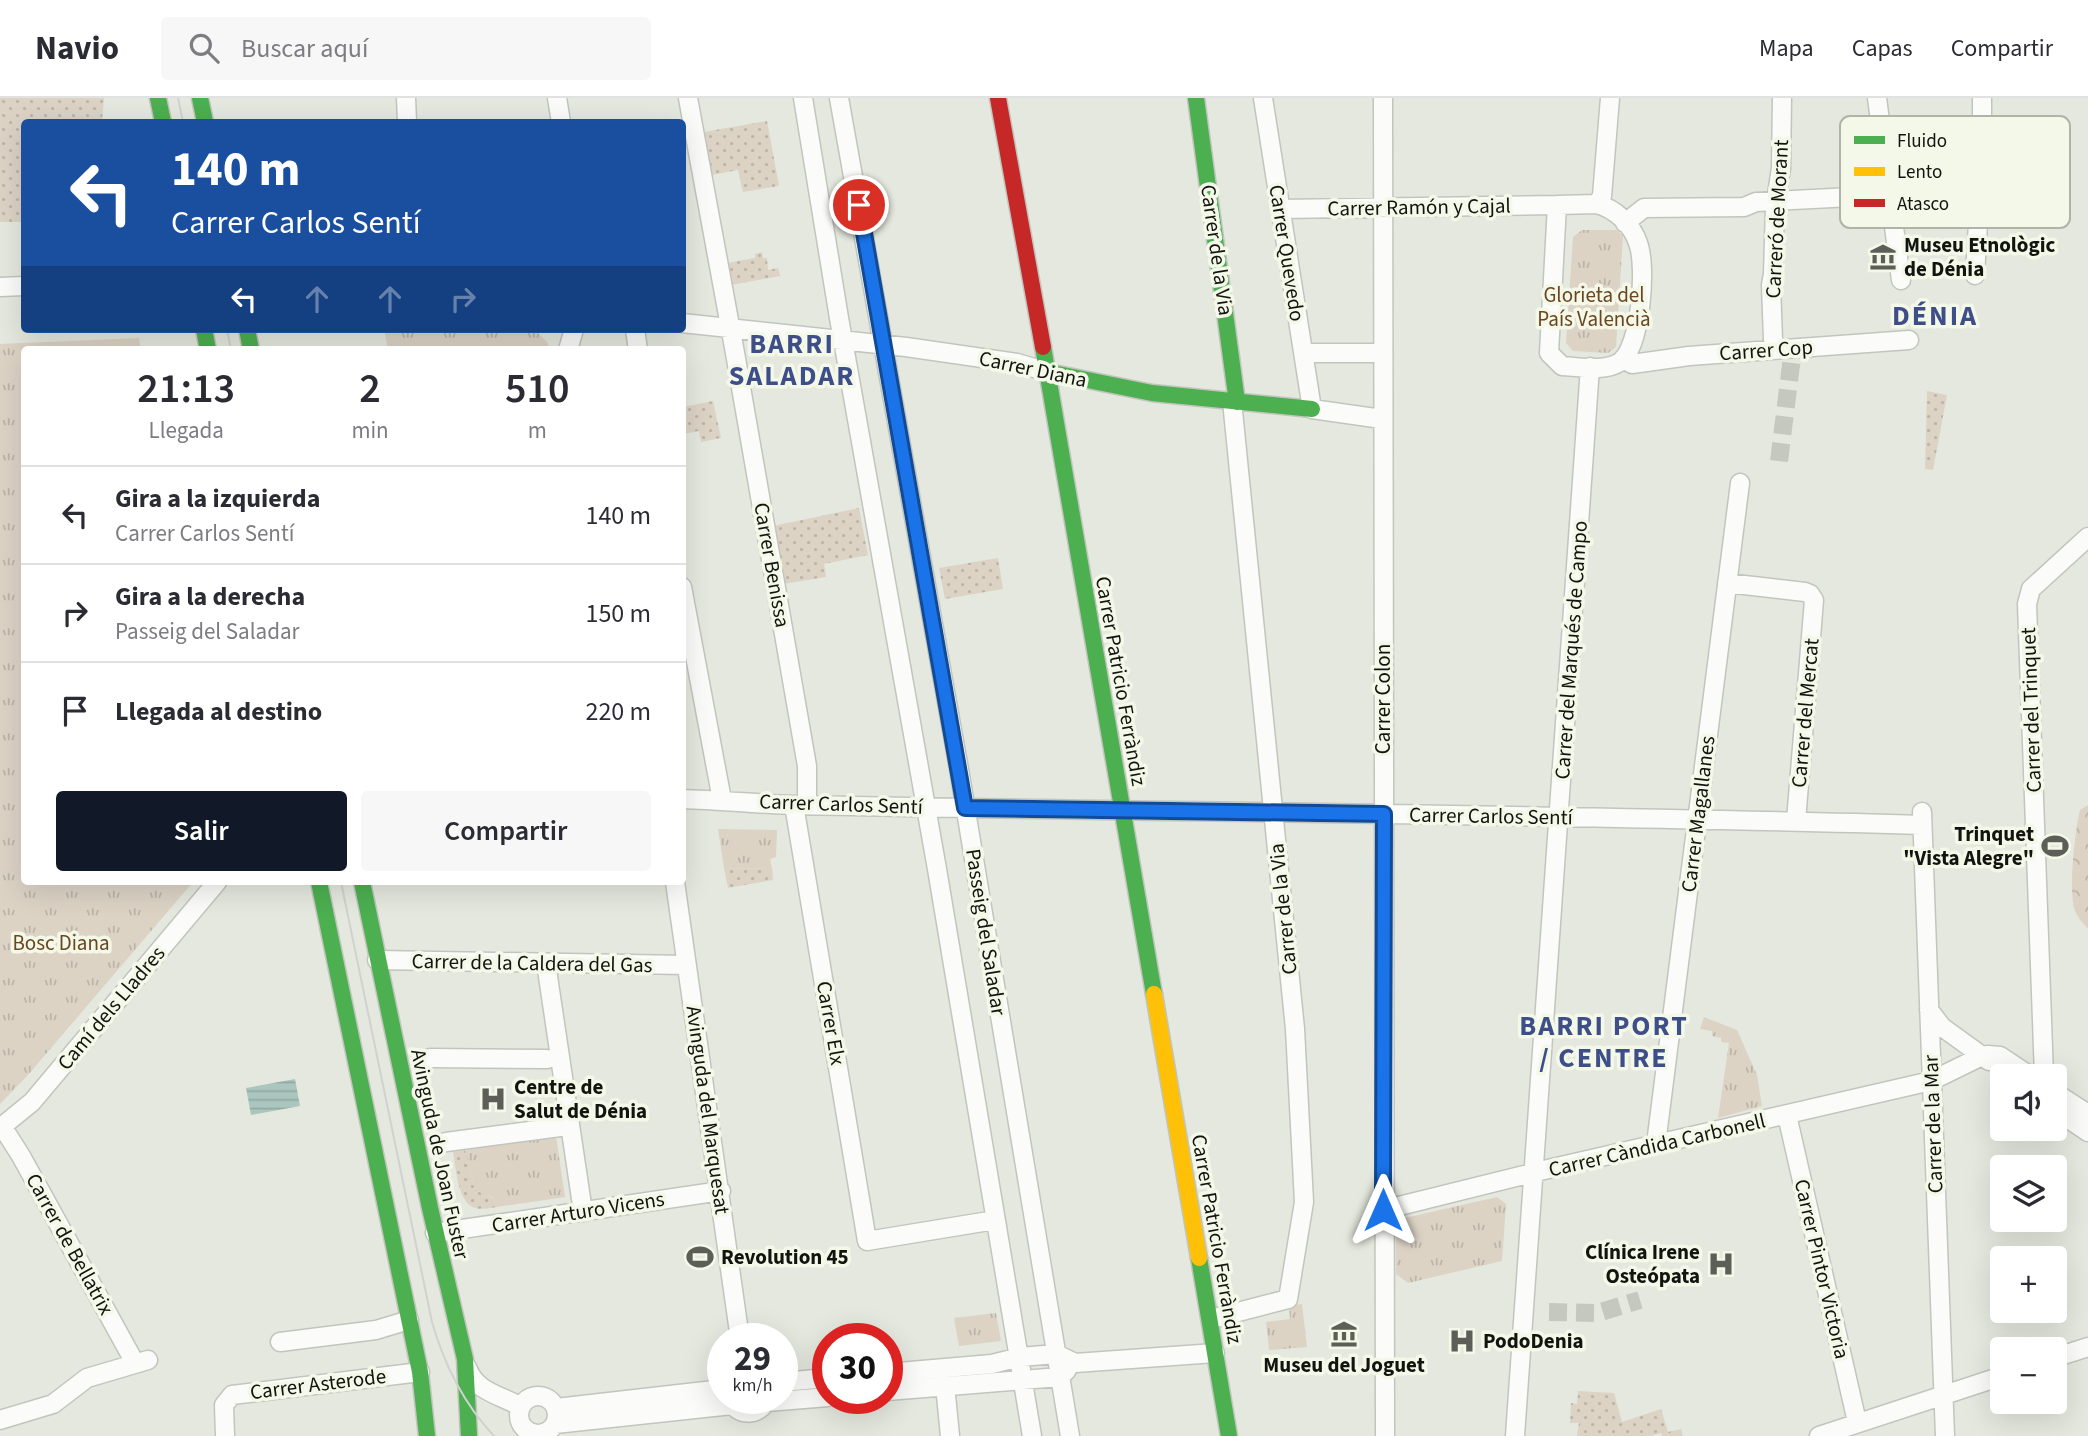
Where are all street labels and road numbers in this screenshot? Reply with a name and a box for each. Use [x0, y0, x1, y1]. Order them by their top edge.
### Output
street label: Carreró de Morant [1758, 139, 1796, 299]
street label: Carrer de la Via [1193, 183, 1241, 317]
street label: Carrer Quevedo [1261, 183, 1313, 323]
street label: Carrer Ramón y Cajal [1327, 190, 1511, 224]
street label: Carrer Cop [1718, 332, 1814, 368]
street label: Carrer Diana [976, 343, 1090, 395]
street label: Carrer Benissa [746, 500, 798, 630]
street label: Carrer del Marqués de Campo [1547, 520, 1595, 780]
street label: Carrer Patricio Ferràndiz [1088, 574, 1154, 788]
street label: Carrer del Trinquet [2013, 627, 2049, 793]
street label: Carrer del Mercat [1784, 637, 1826, 789]
street label: Carrer Colon [1368, 644, 1398, 754]
street label: Carrer Magallanes [1674, 734, 1723, 894]
street label: Carrer Carlos Sentí [759, 786, 924, 822]
street label: Carrer Carlos Sentí [1409, 800, 1574, 832]
street label: Carrer de la Via [1261, 842, 1305, 976]
street label: Passeig del Saladar [958, 846, 1014, 1018]
street label: Camí dels Lladres [50, 939, 172, 1077]
street label: Carrer de la Caldera del Gas [411, 946, 653, 980]
street label: Carrer Elx [809, 979, 853, 1068]
street label: Avinguda del Marquesat [679, 1004, 737, 1216]
street label: Avinguda de Joan Fuster [403, 1046, 477, 1263]
street label: Carrer de la Mar [1916, 1054, 1950, 1194]
street label: Carrer Càndida Carbonell [1546, 1105, 1768, 1185]
street label: Carrer Patricio Ferràndiz [1184, 1132, 1250, 1346]
street label: Carrer de Bellatrix [19, 1168, 122, 1321]
street label: Carrer Pintor Victoria [1787, 1176, 1857, 1362]
street label: Carrer Arturo Vicens [489, 1184, 667, 1240]
street label: Carrer Asterode [248, 1361, 388, 1407]

